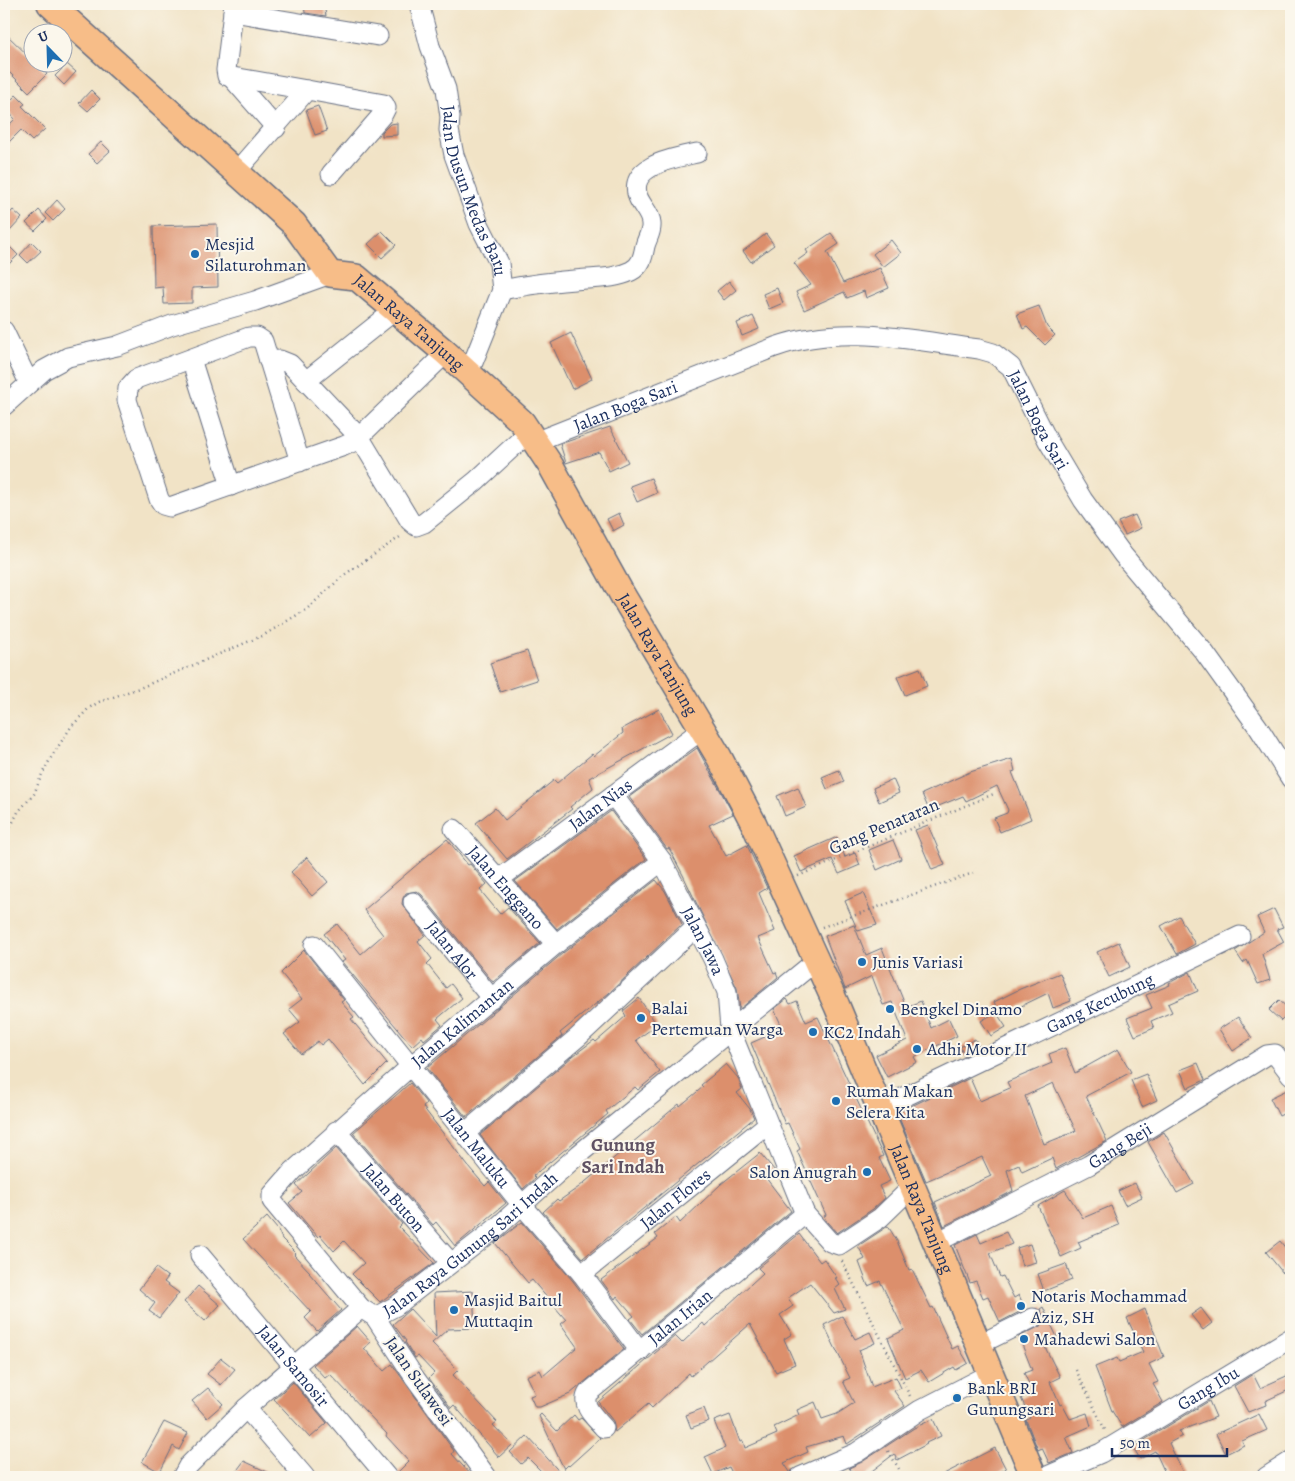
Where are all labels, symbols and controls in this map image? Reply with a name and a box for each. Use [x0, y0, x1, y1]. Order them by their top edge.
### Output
north arrow [22, 22, 72, 72]
text: U [35, 26, 51, 47]
street label: Jalan Dusun Medas Baru [436, 104, 512, 277]
place label: Mesjid Silaturohman [205, 232, 307, 277]
marker: Mesjid Silaturohman [189, 248, 201, 260]
street label: Jalan Raya Tanjung [348, 268, 470, 376]
street label: Jalan Boga Sari [1002, 366, 1074, 474]
street label: Jalan Boga Sari [570, 375, 681, 437]
street label: Jalan Raya Tanjung [612, 589, 704, 720]
street label: Jalan Nias [564, 773, 637, 836]
street label: Gang Penataran [825, 792, 943, 860]
street label: Jalan Enggano [462, 840, 550, 935]
street label: Jalan Jawa [676, 902, 731, 979]
street label: Jalan Alor [421, 915, 484, 985]
place label: Junis Variasi [872, 950, 963, 974]
marker: Junis Variasi [856, 956, 868, 968]
street label: Gang Kecubung [1042, 967, 1158, 1039]
street label: Jalan Kalimantan [406, 973, 518, 1073]
place label: Balai Pertemuan Warga [651, 996, 784, 1041]
place label: Bengkel Dinamo [900, 997, 1022, 1021]
marker: Bengkel Dinamo [884, 1003, 896, 1015]
marker: Balai Pertemuan Warga [635, 1012, 647, 1024]
place label: KC2 Indah [823, 1020, 902, 1044]
marker: KC2 Indah [807, 1026, 819, 1038]
place label: Adhi Motor II [926, 1037, 1027, 1061]
marker: Adhi Motor II [911, 1043, 923, 1055]
place label: Rumah Makan Selera Kita [846, 1079, 953, 1124]
marker: Rumah Makan Selera Kita [830, 1095, 842, 1107]
street label: Jalan Maluku [437, 1103, 516, 1193]
street label: Gang Beji [1083, 1117, 1156, 1175]
district label: Gunung Sari Indah [582, 1132, 665, 1180]
street label: Jalan Raya Tanjung [884, 1140, 960, 1277]
street label: Jalan Buton [357, 1157, 431, 1238]
place label: Salon Anugrah [749, 1160, 857, 1184]
street label: Jalan Flores [635, 1163, 716, 1235]
street label: Jalan Raya Gunung Sari Indah [379, 1166, 563, 1323]
marker: Salon Anugrah [861, 1166, 873, 1178]
street label: Jalan Irian [643, 1283, 717, 1351]
place label: Notaris Mochammad Aziz, SH [1030, 1284, 1187, 1329]
place label: Masjid Baitul Muttaqin [464, 1288, 562, 1333]
marker: Notaris Mochammad Aziz, SH [1015, 1300, 1027, 1312]
marker: Masjid Baitul Muttaqin [448, 1304, 460, 1316]
street label: Jalan Samosir [252, 1320, 335, 1412]
place label: Mahadewi Salon [1034, 1327, 1155, 1351]
street label: Jalan Sulawesi [379, 1331, 459, 1431]
marker: Mahadewi Salon [1018, 1333, 1030, 1345]
street label: Gang Ibu [1173, 1360, 1244, 1416]
place label: Bank BRI Gunungsari [967, 1376, 1054, 1421]
marker: Bank BRI Gunungsari [951, 1392, 963, 1404]
scale bar [1112, 1426, 1228, 1458]
text: 50 m [1120, 1433, 1150, 1453]

